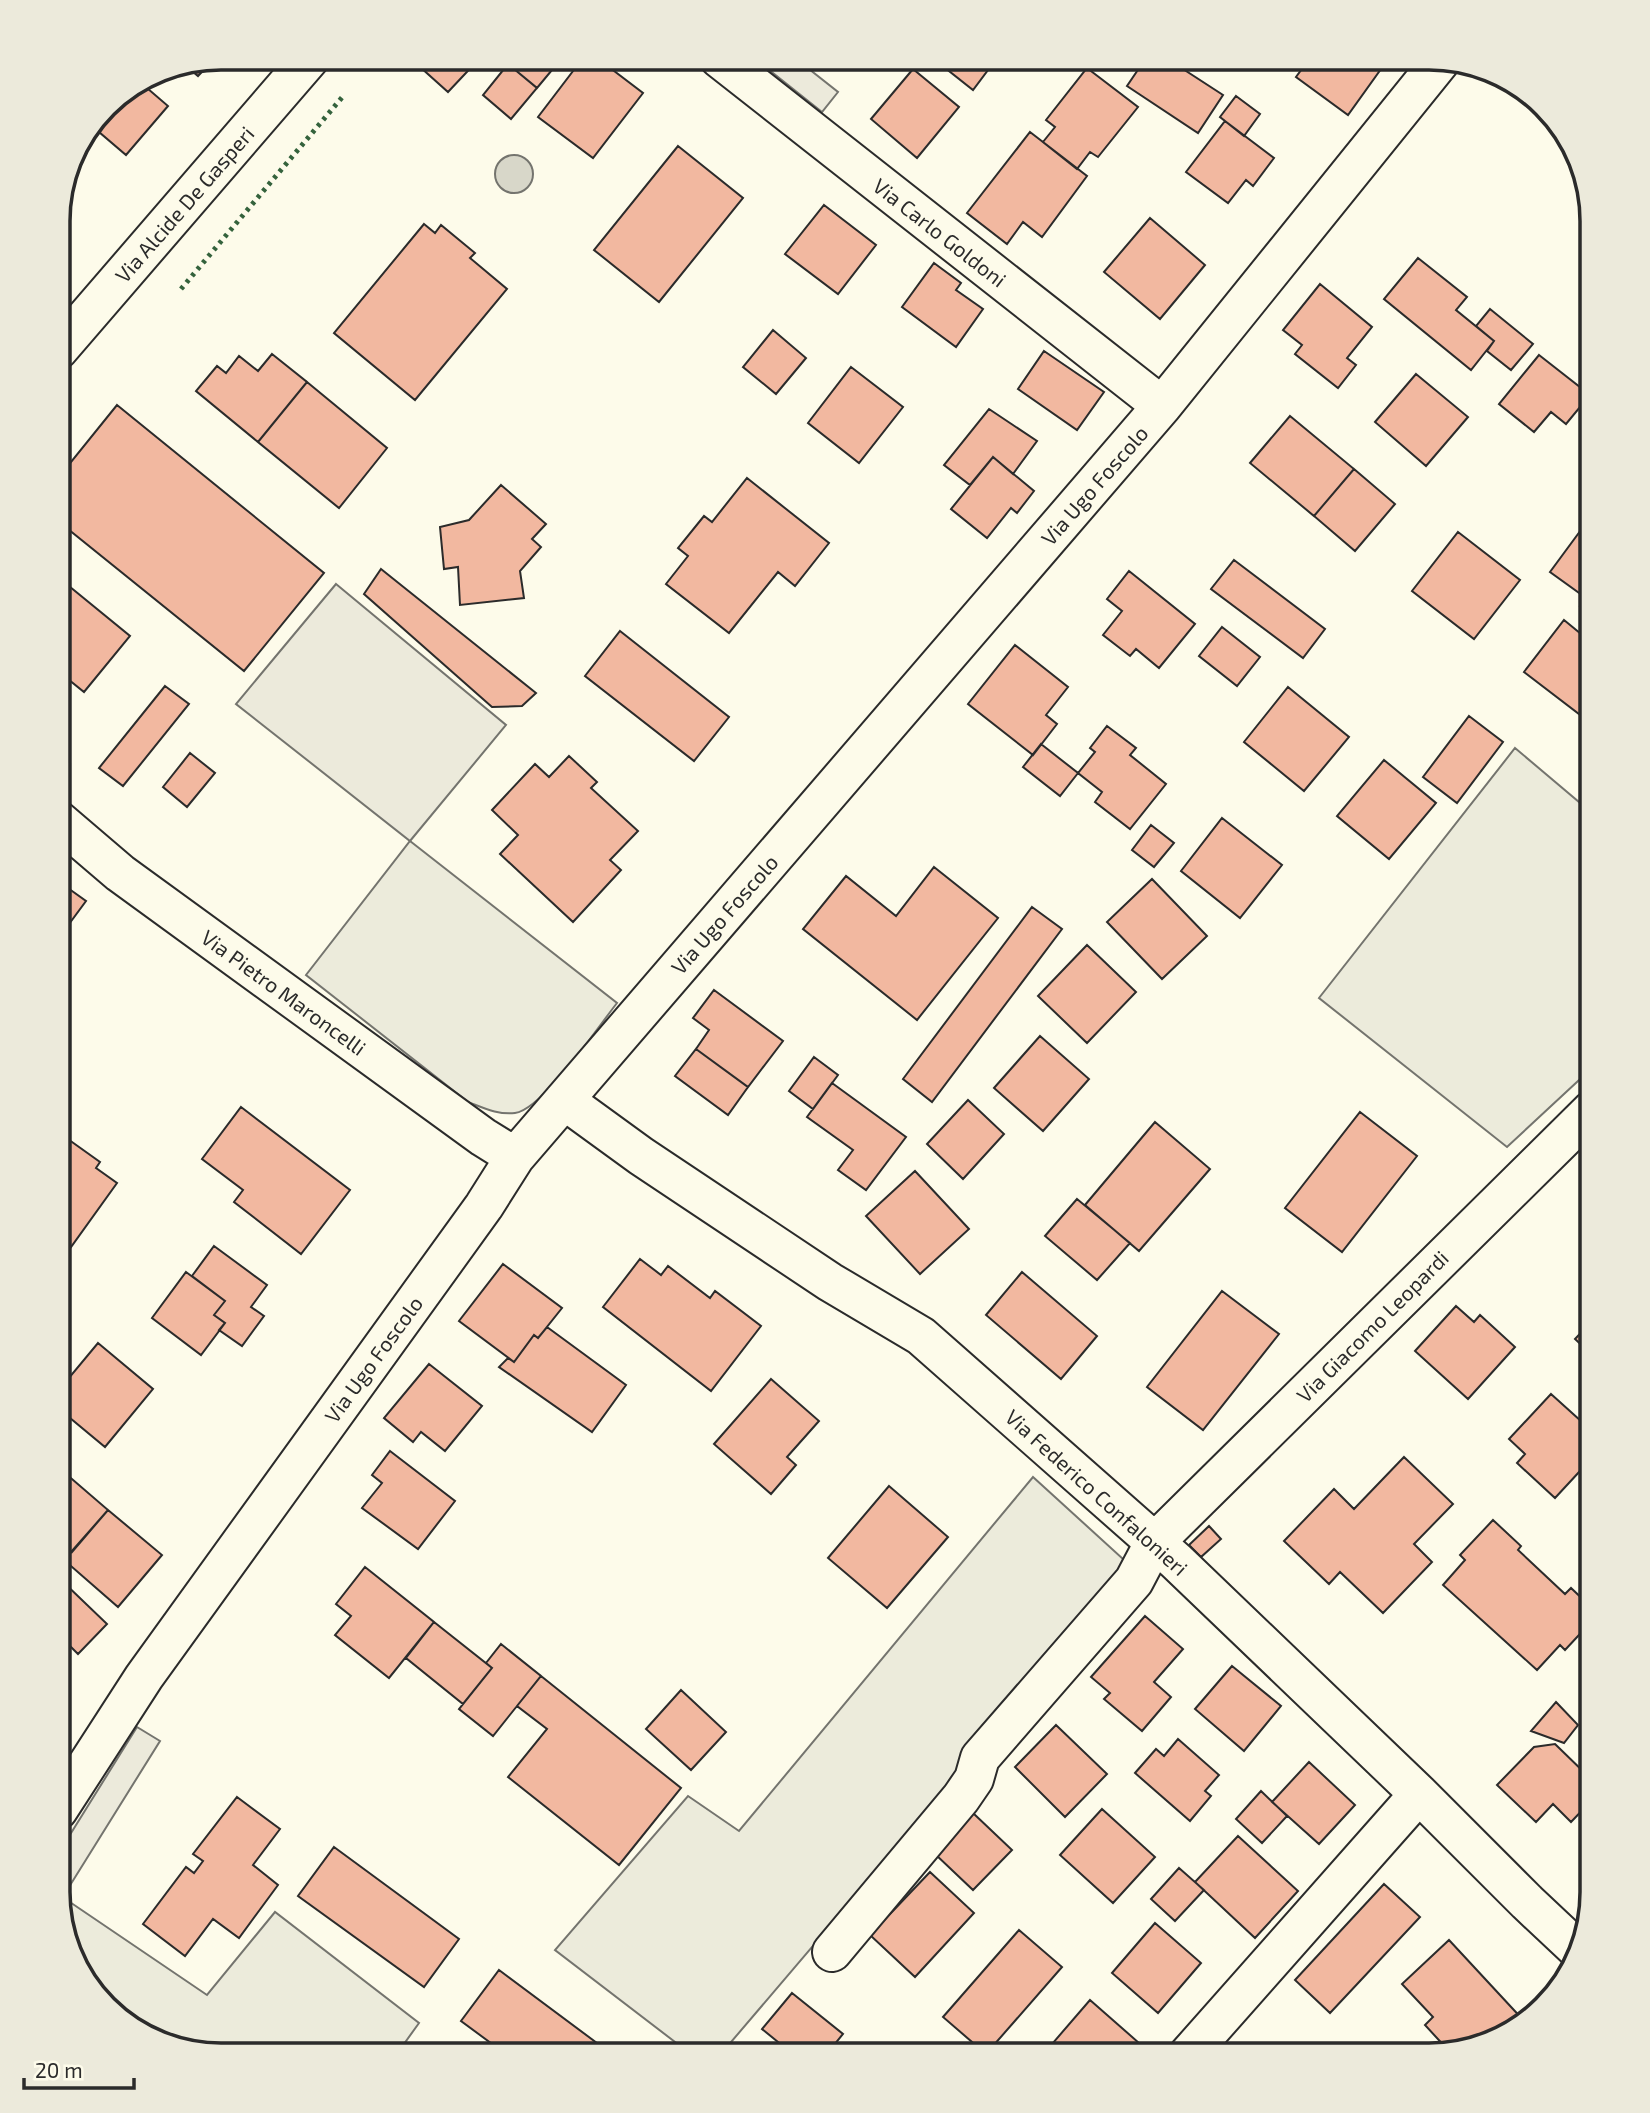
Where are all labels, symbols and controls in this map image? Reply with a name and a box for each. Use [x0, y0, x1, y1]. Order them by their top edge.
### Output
street label: Via Alcide De Gasperi [109, 121, 259, 287]
street label: Via Carlo Goldoni [869, 172, 1011, 292]
street label: Via Ugo Foscolo [1035, 420, 1153, 550]
street label: Via Ugo Foscolo [665, 849, 783, 979]
street label: Via Pietro Maroncelli [197, 924, 371, 1060]
street label: Via Giacomo Leopardi [1291, 1245, 1453, 1407]
street label: Via Ugo Foscolo [319, 1291, 427, 1427]
street label: Via Federico Confalonieri [1001, 1404, 1193, 1580]
scale bar [24, 2046, 135, 2090]
text: 20 m [35, 2057, 83, 2082]

